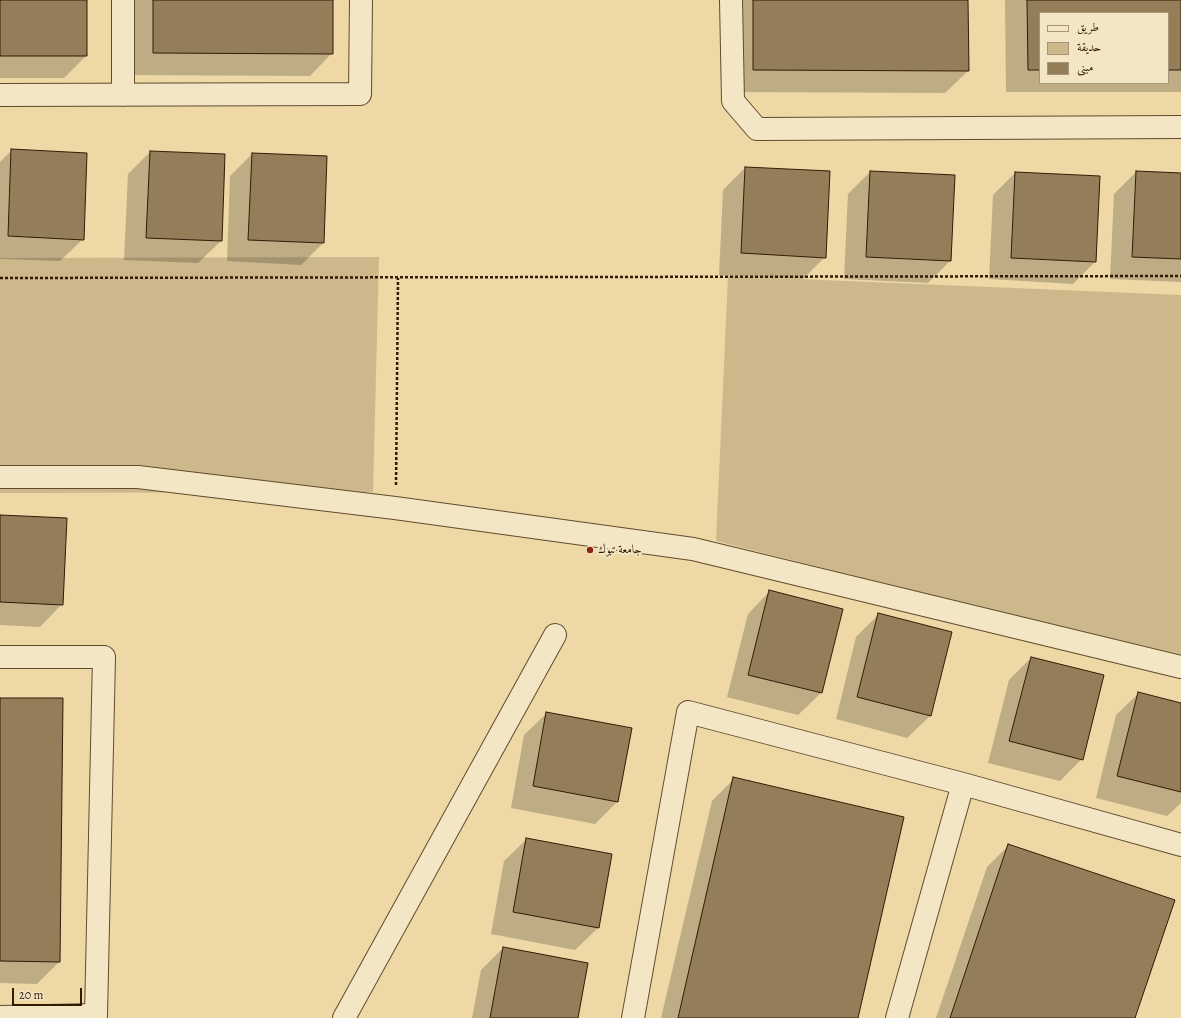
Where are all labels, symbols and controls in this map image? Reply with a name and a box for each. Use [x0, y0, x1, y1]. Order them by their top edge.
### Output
legend [1039, 12, 1169, 84]
text: طريق [1077, 19, 1099, 35]
text: حديقة [1077, 39, 1101, 55]
text: مبنى [1077, 59, 1093, 75]
place label: جامعة تبوك [598, 543, 642, 557]
marker: جامعة تبوك [585, 545, 595, 555]
scale bar [14, 980, 84, 1006]
text: 20 m [19, 987, 43, 1003]

